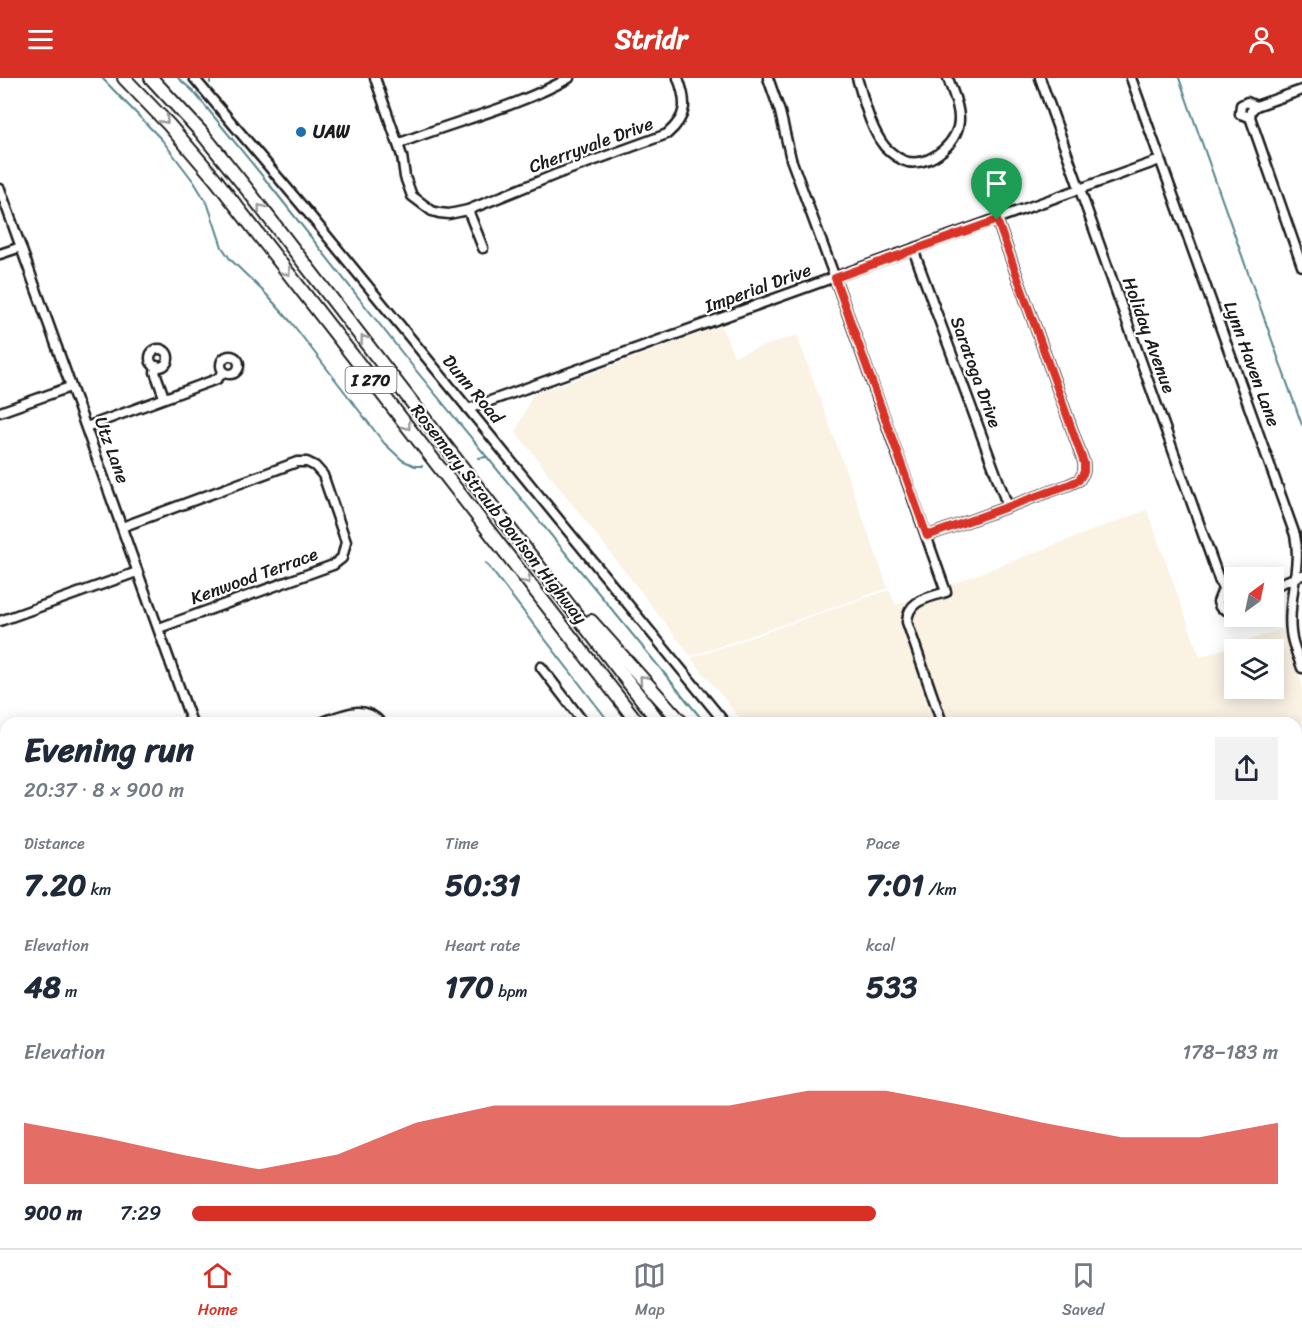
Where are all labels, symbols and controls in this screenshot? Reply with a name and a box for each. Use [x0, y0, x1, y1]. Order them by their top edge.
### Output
text: Stridr [615, 15, 687, 63]
icon: menu [24, 23, 57, 56]
icon: person [1245, 23, 1278, 56]
street label: Cherryvale Drive [524, 108, 658, 182]
one-way arrow [158, 113, 169, 124]
place label: UAW [313, 116, 351, 148]
marker: UAW [294, 125, 308, 139]
pin [971, 158, 1022, 220]
icon: arrive [980, 167, 1013, 200]
one-way arrow [258, 203, 269, 214]
street label: Imperial Drive [699, 254, 816, 322]
one-way arrow [280, 265, 291, 276]
street label: Holiday Avenue [1113, 272, 1185, 398]
street label: Lynn Haven Lane [1214, 297, 1290, 431]
street label: Saratoga Drive [941, 312, 1011, 433]
one-way arrow [360, 335, 371, 346]
street label: Dunn Road [434, 347, 513, 432]
road number: I 270 [346, 367, 397, 393]
street label: Rosemary Straub Davison Highway [402, 397, 596, 632]
street label: Utz Lane [85, 412, 139, 488]
one-way arrow [400, 419, 411, 430]
street label: Kenwood Terrace [186, 538, 323, 614]
north arrow [1224, 567, 1284, 627]
map controls [1224, 567, 1284, 699]
one-way arrow [519, 573, 530, 584]
button: layers [1224, 639, 1284, 699]
one-way arrow [639, 675, 650, 686]
text: Evening run [24, 721, 194, 779]
button: share [1215, 737, 1278, 800]
text: 20:37 · 8 × 900 m [24, 773, 184, 808]
text: Distance [24, 829, 85, 858]
text: Time [445, 829, 479, 858]
text: Pace [866, 829, 900, 858]
text: 7.20 [24, 858, 86, 912]
text: 50:31 [445, 858, 521, 912]
text: 7:01 [866, 858, 924, 912]
text: km [86, 875, 111, 904]
text: /km [924, 875, 957, 904]
text: Elevation [24, 931, 89, 960]
text: Heart rate [445, 931, 520, 960]
text: kcal [866, 931, 895, 960]
text: 48 [24, 960, 61, 1014]
text: 170 [445, 960, 494, 1014]
text: 533 [866, 960, 917, 1014]
text: m [61, 977, 77, 1006]
text: bpm [494, 977, 528, 1006]
text: Elevation [24, 1035, 105, 1070]
text: 178–183 m [1182, 1035, 1278, 1070]
text: 900 m [24, 1196, 82, 1231]
text: 7:29 [120, 1196, 161, 1231]
tab: Home [198, 1259, 238, 1324]
tab: Map [633, 1259, 666, 1324]
tab: Saved [1062, 1259, 1104, 1324]

